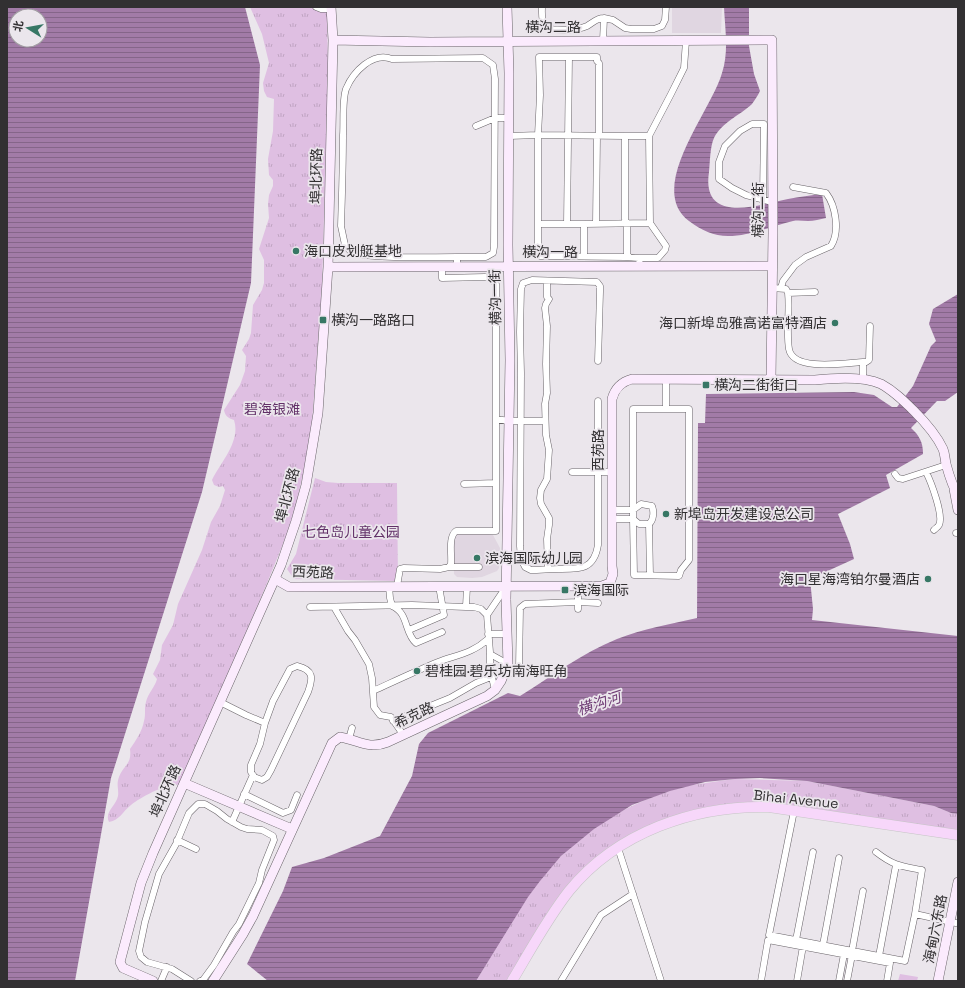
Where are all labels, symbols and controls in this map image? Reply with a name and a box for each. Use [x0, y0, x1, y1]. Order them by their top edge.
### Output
north arrow [8, 8, 48, 48]
street label: 横沟二路 [525, 18, 581, 36]
text: 北 [10, 19, 26, 33]
street label: 埠北环路 [307, 148, 325, 204]
street label: 横沟二街 [749, 182, 767, 238]
place label: 海口皮划艇基地 [304, 242, 402, 260]
street label: 横沟一路 [522, 243, 578, 261]
marker: 海口皮划艇基地 [291, 246, 301, 256]
street label: 横沟一街 [486, 269, 504, 325]
place label: 横沟一路路口 [331, 311, 415, 329]
place label: 海口新埠岛雅高诺富特酒店 [659, 314, 827, 332]
marker: 横沟一路路口 [318, 315, 328, 325]
marker: 海口新埠岛雅高诺富特酒店 [830, 318, 840, 328]
place label: 横沟二街街口 [714, 376, 798, 394]
marker: 横沟二街街口 [701, 380, 711, 390]
park label: 碧海银滩 [244, 400, 300, 418]
street label: 西苑路 [589, 429, 607, 471]
street label: 埠北环路 [271, 466, 303, 524]
place label: 新埠岛开发建设总公司 [674, 505, 814, 523]
marker: 新埠岛开发建设总公司 [661, 509, 671, 519]
park label: 七色岛儿童公园 [302, 523, 400, 541]
place label: 滨海国际幼儿园 [485, 549, 583, 567]
marker: 滨海国际幼儿园 [472, 553, 482, 563]
street label: 西苑路 [292, 562, 334, 582]
place label: 海口星海湾铂尔曼酒店 [780, 570, 920, 588]
marker: 海口星海湾铂尔曼酒店 [923, 574, 933, 584]
place label: 滨海国际 [573, 581, 629, 599]
marker: 滨海国际 [560, 585, 570, 595]
place label: 碧桂园·碧乐坊南海旺角 [425, 662, 568, 680]
marker: 碧桂园·碧乐坊南海旺角 [412, 666, 422, 676]
water label: 横沟河 [575, 686, 626, 719]
street label: 希克路 [391, 698, 437, 732]
street label: 埠北环路 [145, 762, 185, 820]
street label: Bihai Avenue [752, 786, 840, 812]
street label: 海甸六东路 [919, 893, 951, 965]

